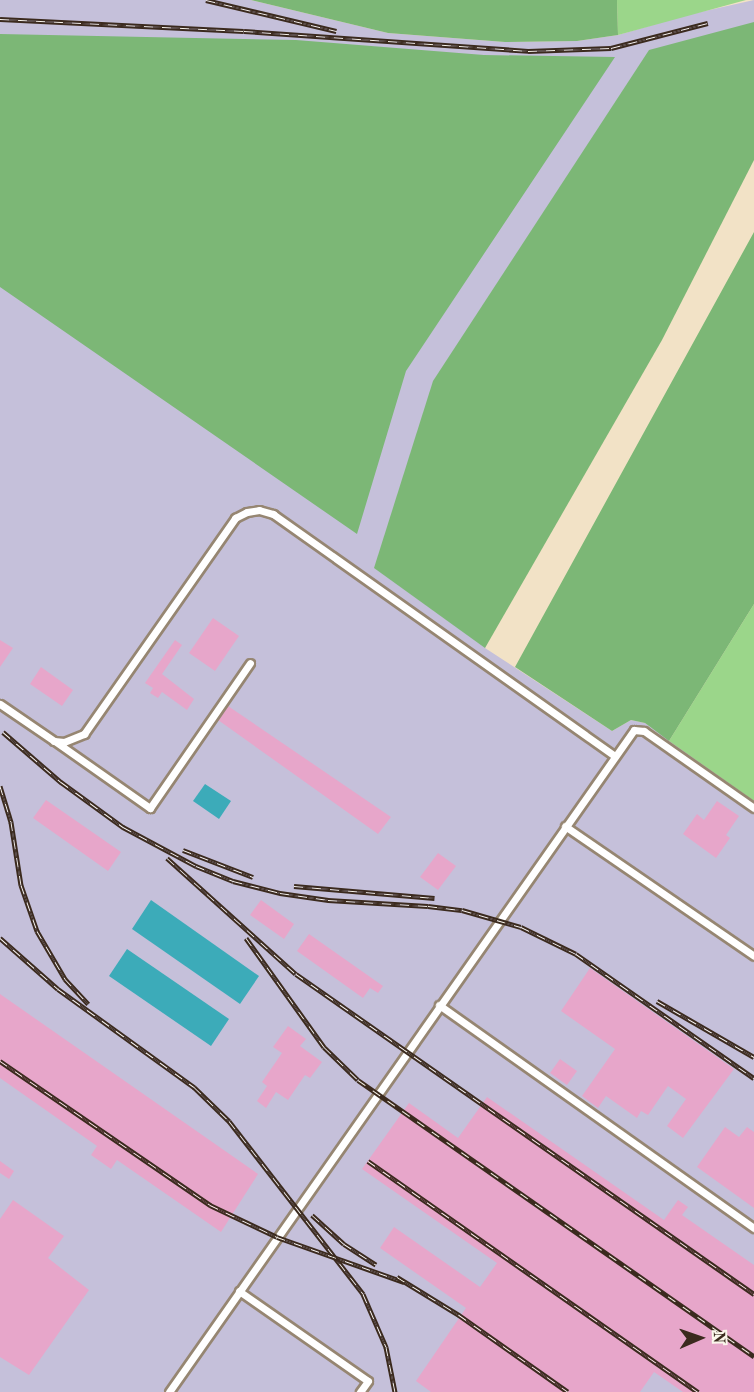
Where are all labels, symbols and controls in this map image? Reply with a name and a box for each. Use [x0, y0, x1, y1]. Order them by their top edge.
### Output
north arrow [670, 1308, 730, 1368]
text: N [710, 1331, 726, 1344]

